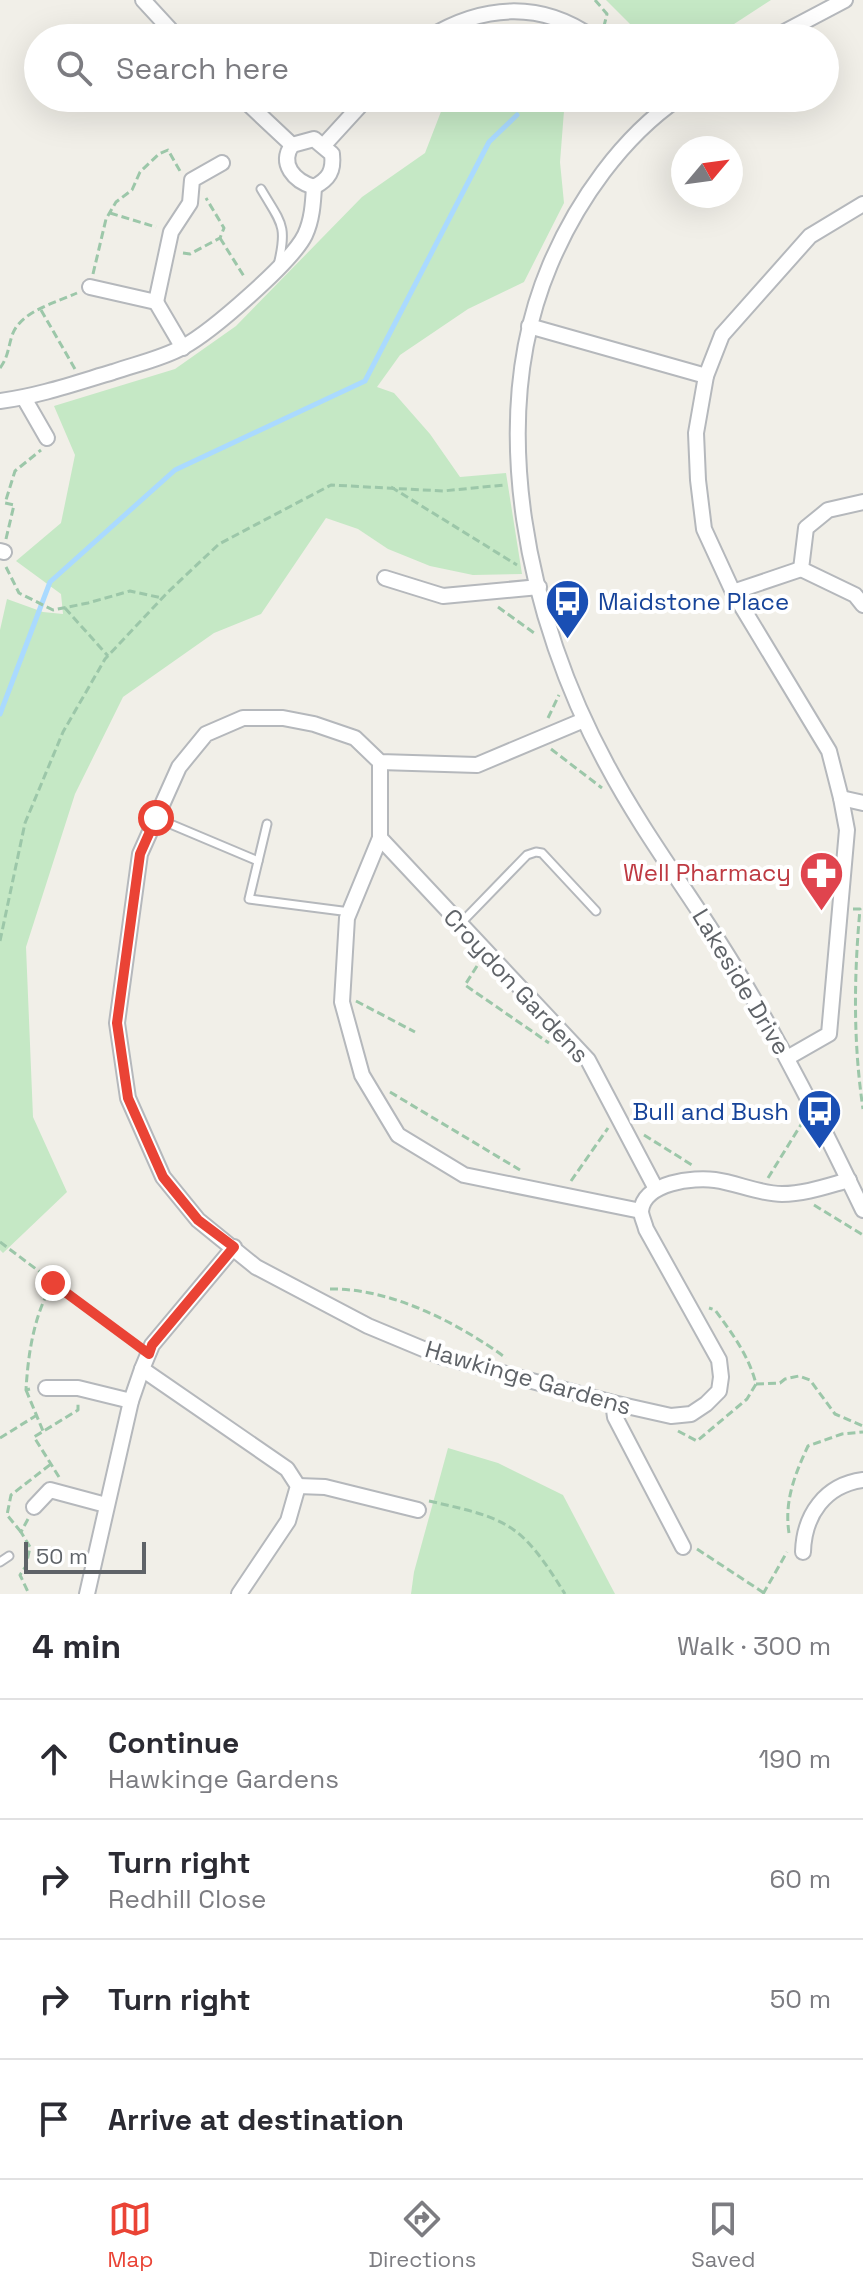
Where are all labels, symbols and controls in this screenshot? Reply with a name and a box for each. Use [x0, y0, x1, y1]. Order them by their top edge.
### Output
search box [24, 24, 839, 112]
icon: search [52, 46, 96, 90]
text: Search here [116, 49, 289, 88]
north arrow [671, 136, 743, 208]
bus stop icon: Maidstone Place [543, 578, 591, 641]
place label: Maidstone Place [598, 586, 789, 617]
route start [138, 800, 174, 836]
pharmacy icon: Well Pharmacy [798, 849, 846, 912]
place label: Well Pharmacy [623, 857, 791, 888]
street label: Croydon Gardens [437, 902, 596, 1069]
street label: Lakeside Drive [686, 903, 797, 1061]
bus stop icon: Bull and Bush [796, 1088, 844, 1151]
place label: Bull and Bush [632, 1096, 789, 1127]
route end [35, 1265, 71, 1301]
street label: Hawkinge Gardens [421, 1333, 635, 1422]
scale bar [24, 1538, 146, 1574]
text: 50 m [36, 1542, 88, 1570]
text: 4 min [32, 1625, 121, 1668]
text: Walk · 300 m [677, 1629, 831, 1663]
text: Continue [108, 1723, 239, 1762]
icon: ahead [32, 1737, 76, 1781]
text: 190 m [759, 1742, 831, 1776]
text: Hawkinge Gardens [108, 1762, 339, 1796]
text: Turn right [108, 1843, 251, 1882]
icon: right [32, 1857, 76, 1901]
text: 60 m [769, 1862, 831, 1896]
text: Redhill Close [108, 1882, 267, 1916]
icon: right [32, 1977, 76, 2021]
text: Turn right [108, 1980, 251, 2019]
text: 50 m [770, 1982, 831, 2016]
icon: arrive [32, 2097, 76, 2141]
text: Arrive at destination [108, 2100, 404, 2139]
tab: Map [108, 2197, 153, 2273]
tab: Directions [368, 2197, 476, 2273]
tab: Saved [691, 2197, 755, 2273]

